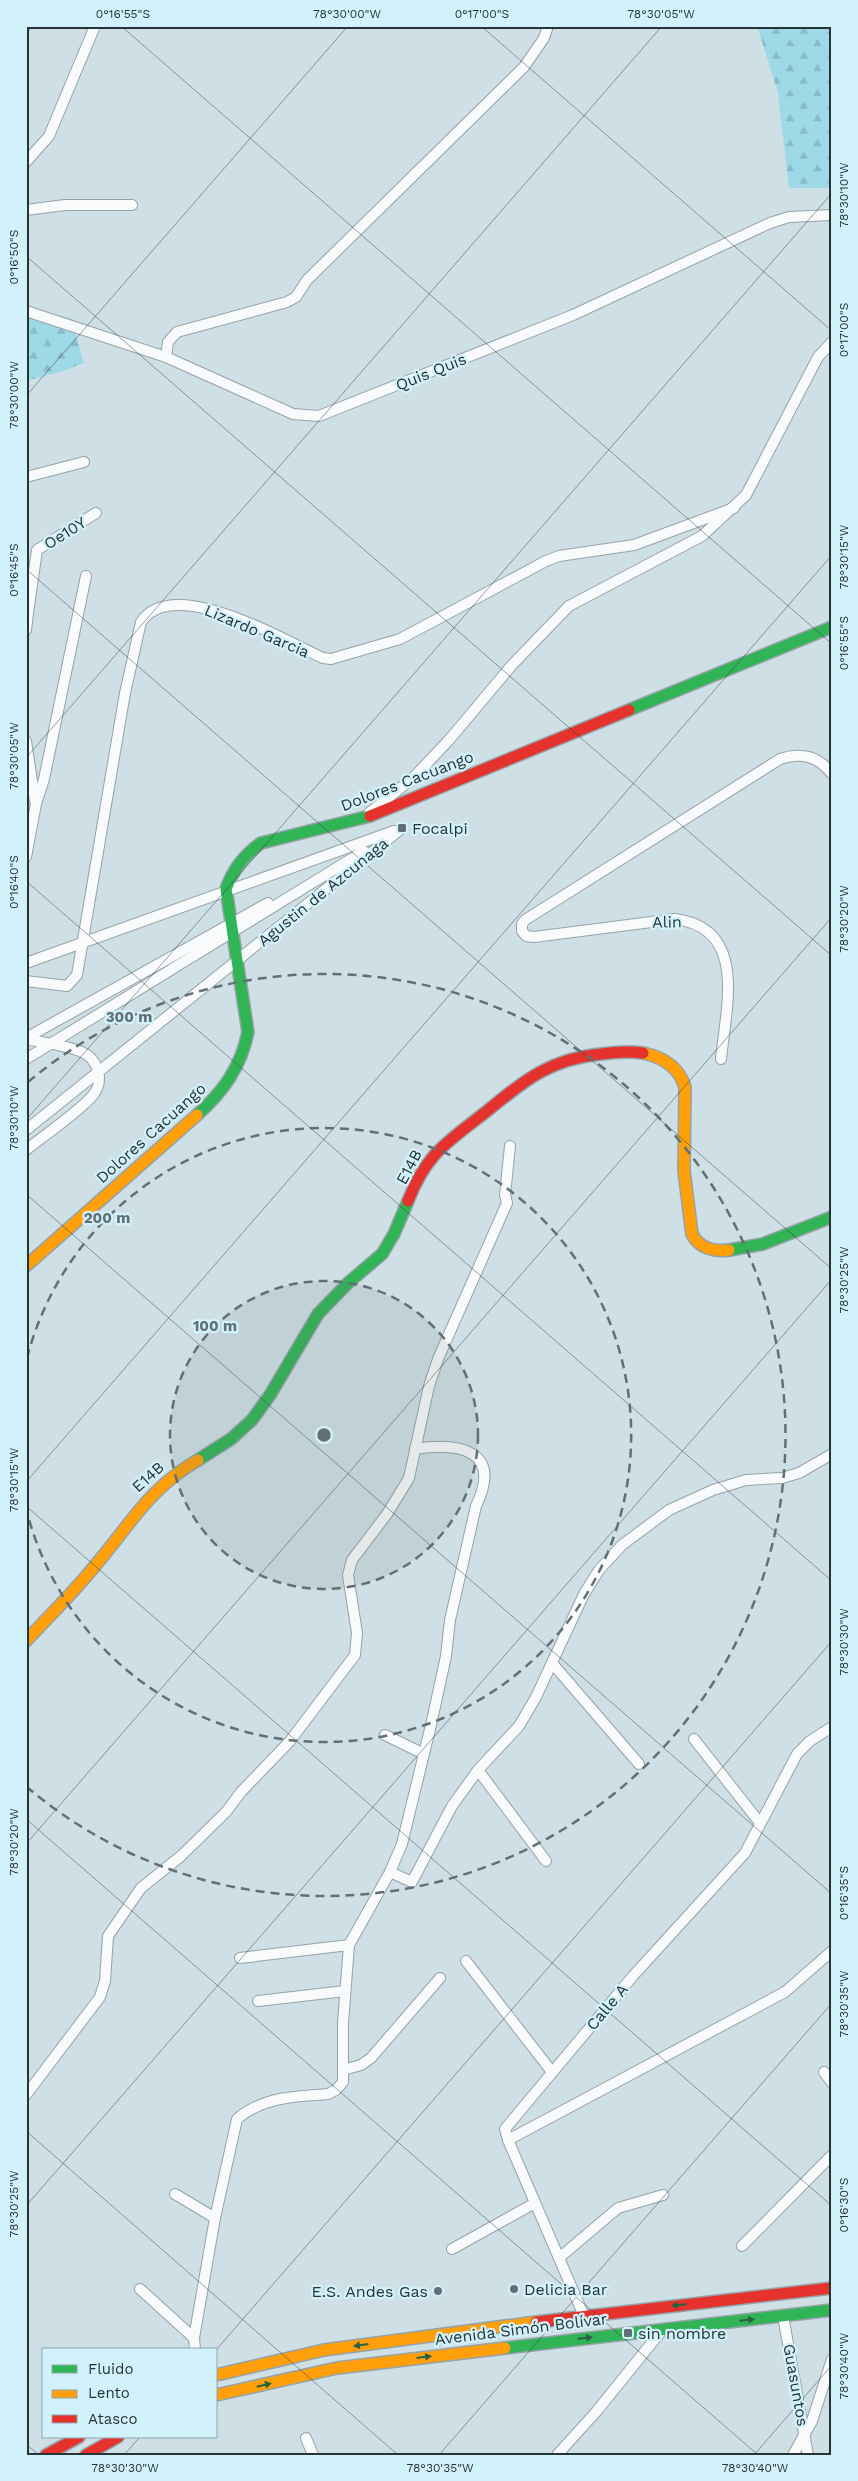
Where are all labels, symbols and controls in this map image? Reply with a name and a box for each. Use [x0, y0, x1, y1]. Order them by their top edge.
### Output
text: 0°16'55"S [96, 7, 150, 21]
text: 78°30'00"W [313, 7, 381, 21]
text: 0°17'00"S [455, 7, 509, 21]
text: 78°30'05"W [627, 7, 695, 21]
text: 78°30'10"W [837, 162, 851, 228]
text: 0°16'50"S [7, 230, 21, 284]
text: 0°17'00"S [837, 303, 851, 357]
street label: Quis Quis [393, 349, 469, 395]
text: 78°30'00"W [7, 361, 21, 429]
street label: Oe10Y [40, 513, 90, 553]
text: 78°30'15"W [837, 524, 851, 589]
text: 0°16'45"S [7, 543, 21, 597]
street label: Lizardo Garcia [202, 600, 312, 662]
text: 0°16'55"S [837, 616, 851, 670]
text: 78°30'05"W [7, 722, 21, 790]
street label: Dolores Cacuango [338, 747, 476, 815]
place label: Focalpi [412, 819, 468, 838]
marker: Focalpi [396, 822, 408, 834]
street label: Agustin de Azcunaga [254, 834, 392, 950]
text: 0°16'40"S [7, 855, 21, 909]
text: 78°30'20"W [837, 885, 851, 953]
street label: Alin [652, 912, 682, 932]
text: 300 m [106, 1008, 152, 1026]
street label: Dolores Cacuango [92, 1079, 210, 1187]
text: 78°30'10"W [7, 1085, 21, 1151]
street label: E14B [392, 1146, 426, 1188]
text: 200 m [84, 1209, 130, 1227]
text: 78°30'25"W [837, 1246, 851, 1314]
text: 100 m [193, 1317, 237, 1335]
centre of rings [315, 1426, 333, 1444]
text: 78°30'15"W [7, 1447, 21, 1512]
street label: E14B [128, 1458, 168, 1496]
text: 78°30'30"W [837, 1608, 851, 1676]
text: 78°30'20"W [7, 1808, 21, 1876]
text: 0°16'35"S [837, 1866, 851, 1920]
text: 78°30'35"W [837, 1970, 851, 2038]
street label: Calle A [582, 1980, 632, 2034]
text: 78°30'25"W [7, 2170, 21, 2238]
text: 0°16'30"S [837, 2178, 851, 2232]
place label: Delicia Bar [524, 2280, 608, 2299]
place label: E.S. Andes Gas [312, 2282, 428, 2301]
marker: Delicia Bar [508, 2283, 520, 2295]
marker: E.S. Andes Gas [432, 2285, 444, 2297]
one-way arrow [671, 2301, 687, 2309]
street label: Avenida Simón Bolívar [434, 2309, 609, 2349]
one-way arrow [739, 2316, 755, 2324]
place label: sin nombre [638, 2324, 726, 2343]
marker: sin nombre [622, 2327, 634, 2339]
text: 78°30'40"W [837, 2332, 851, 2399]
one-way arrow [577, 2334, 593, 2342]
one-way arrow [353, 2341, 369, 2349]
street label: Guasuntos [779, 2342, 813, 2428]
legend [42, 2348, 218, 2438]
one-way arrow [416, 2353, 432, 2361]
text: Fluido [88, 2360, 133, 2378]
one-way arrow [256, 2381, 271, 2389]
text: Lento [88, 2384, 130, 2402]
text: Atasco [88, 2410, 137, 2428]
text: 78°30'30"W [91, 2461, 159, 2475]
text: 78°30'35"W [406, 2461, 474, 2475]
text: 78°30'40"W [722, 2461, 789, 2475]

